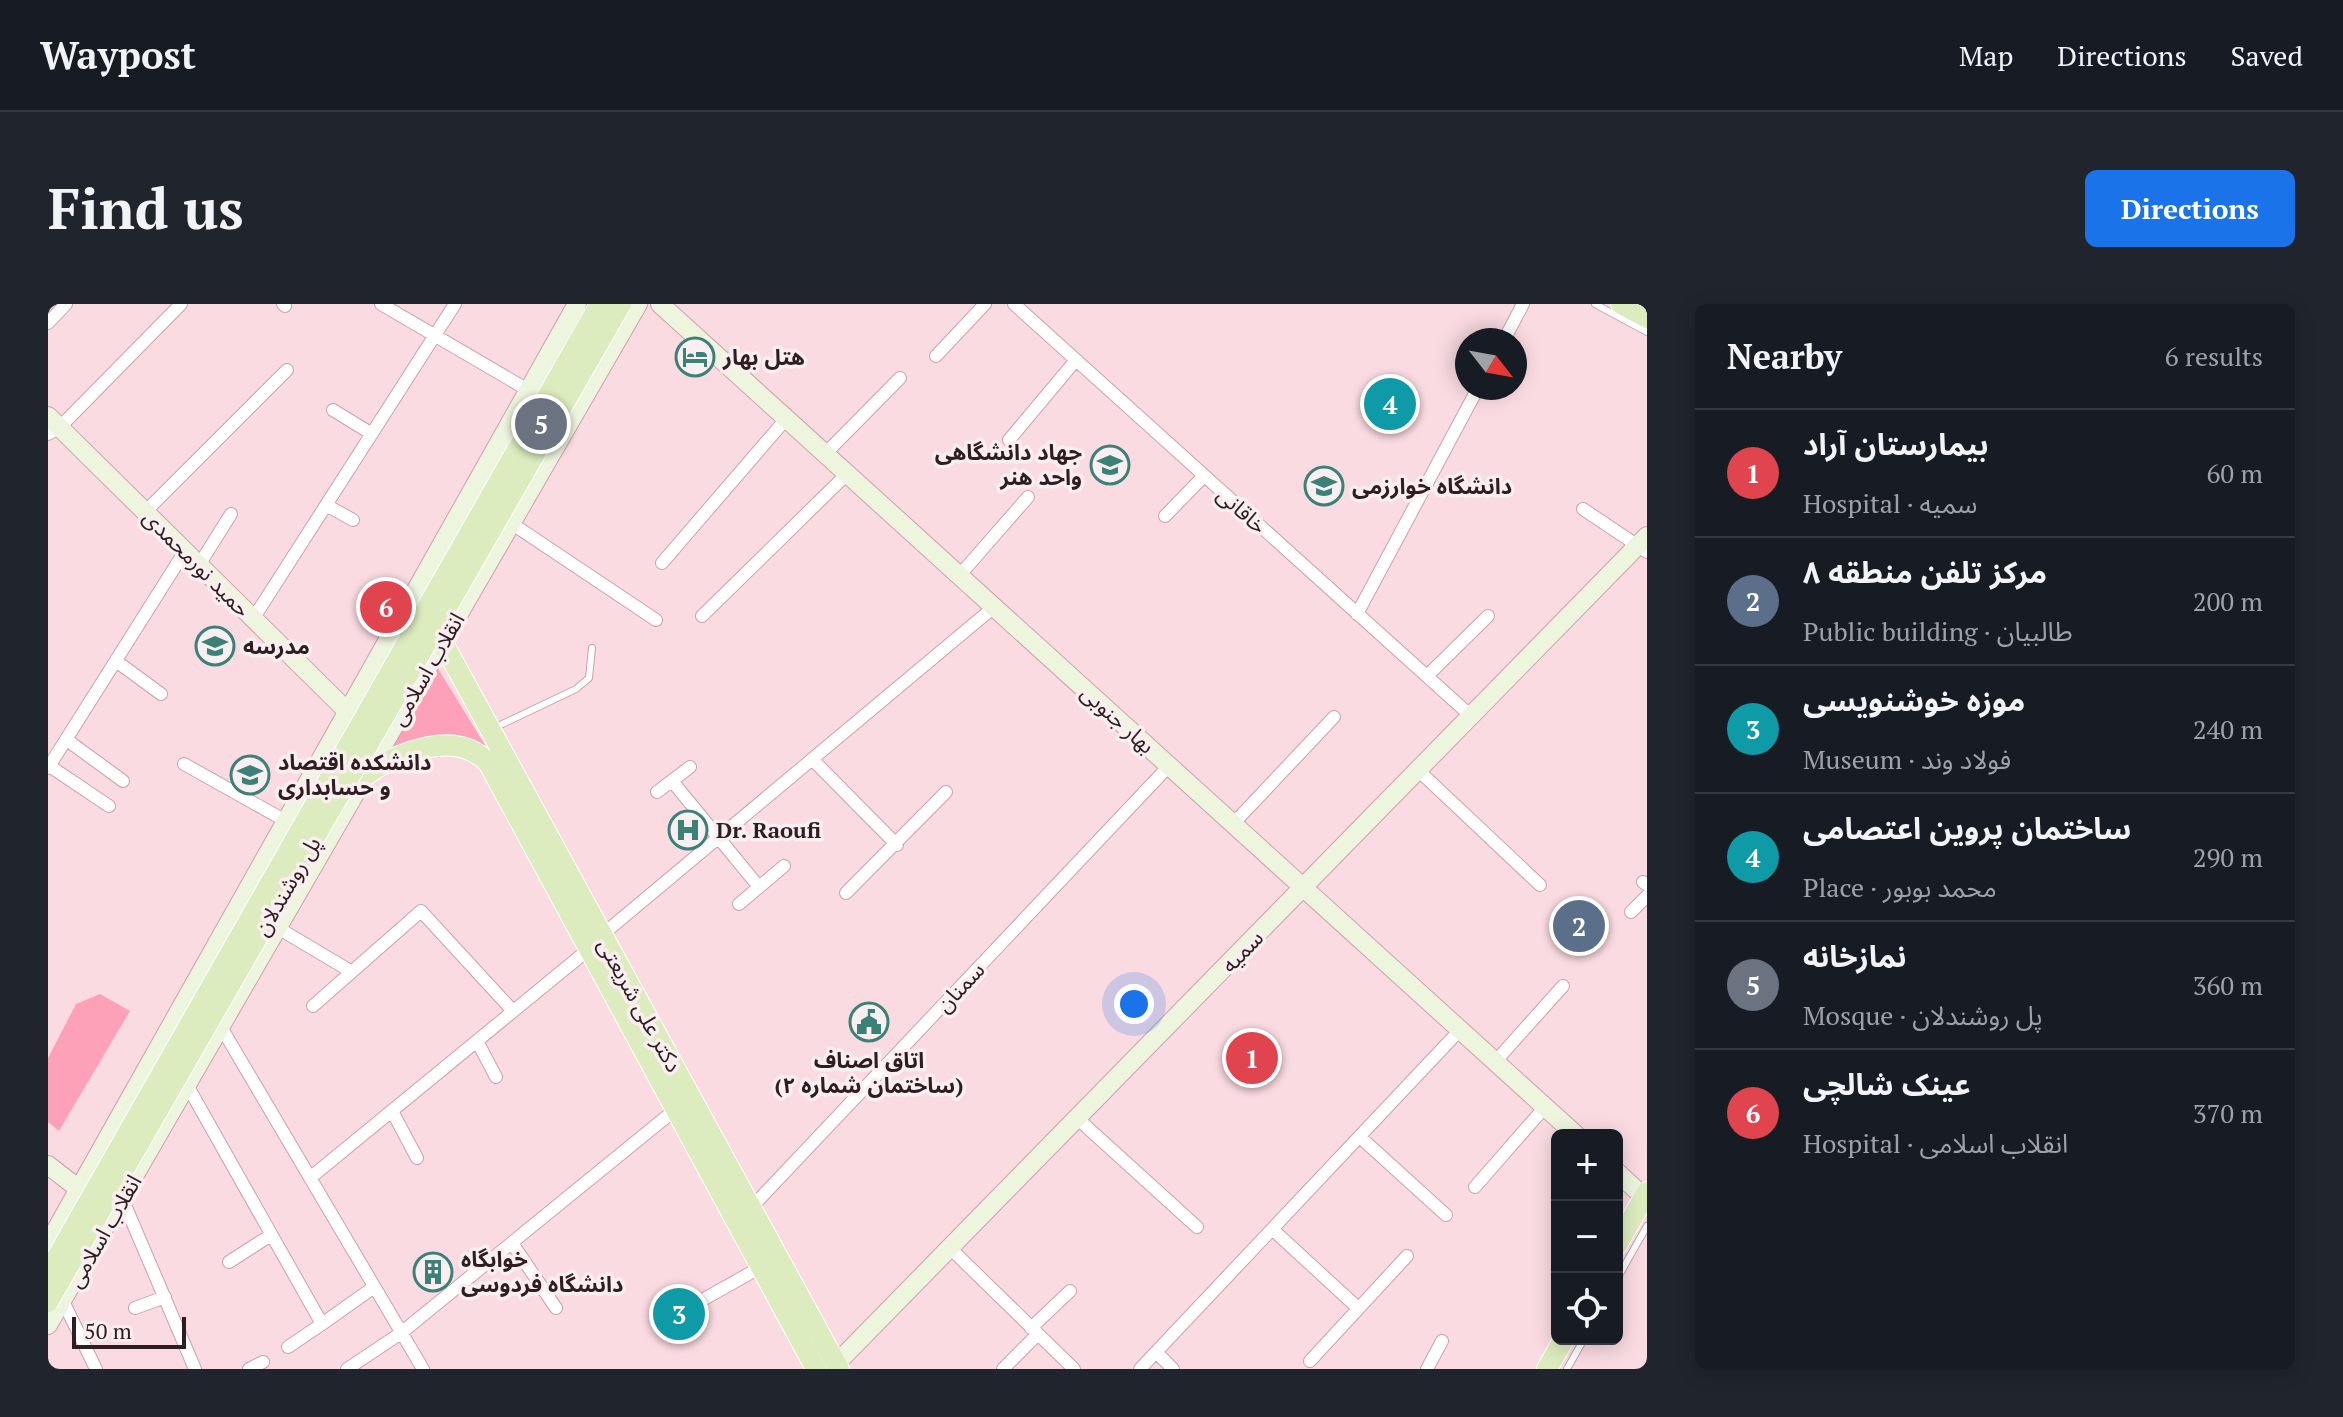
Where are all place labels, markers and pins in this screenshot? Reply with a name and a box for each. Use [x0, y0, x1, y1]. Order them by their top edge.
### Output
hotel icon: هتل بهار [674, 336, 716, 378]
place label: هتل بهار [722, 342, 805, 371]
pin: 4 [1364, 374, 1416, 434]
pin: 5 [515, 394, 567, 454]
place label: جهاد دانشگاهی واحد هنر [935, 437, 1082, 491]
school or university icon: جهاد دانشگاهی واحد هنر [1089, 444, 1131, 486]
school or university icon: دانشگاه خوارزمی [1303, 465, 1345, 507]
place label: دانشگاه خوارزمی [1352, 471, 1512, 500]
pin: 6 [360, 577, 412, 637]
school or university icon: مدرسه [194, 625, 236, 667]
place label: مدرسه [243, 631, 310, 660]
place label: دانشکده اقتصاد و حسابداری [278, 747, 431, 801]
school or university icon: دانشکده اقتصاد و حسابداری [229, 754, 271, 796]
hospital icon: Dr. Raoufi [667, 809, 709, 851]
place label: Dr. Raoufi [716, 815, 821, 844]
pin: 2 [1553, 896, 1605, 956]
public building icon: اتاق اصناف (ساختمان شماره ۲) [848, 1001, 890, 1043]
pin: 1 [1226, 1028, 1278, 1088]
place label: اتاق اصناف (ساختمان شماره ۲) [775, 1045, 963, 1099]
place label: خوابگاه دانشگاه فردوسی [461, 1244, 623, 1298]
building icon: خوابگاه دانشگاه فردوسی [412, 1251, 454, 1293]
pin: 3 [653, 1284, 705, 1344]

